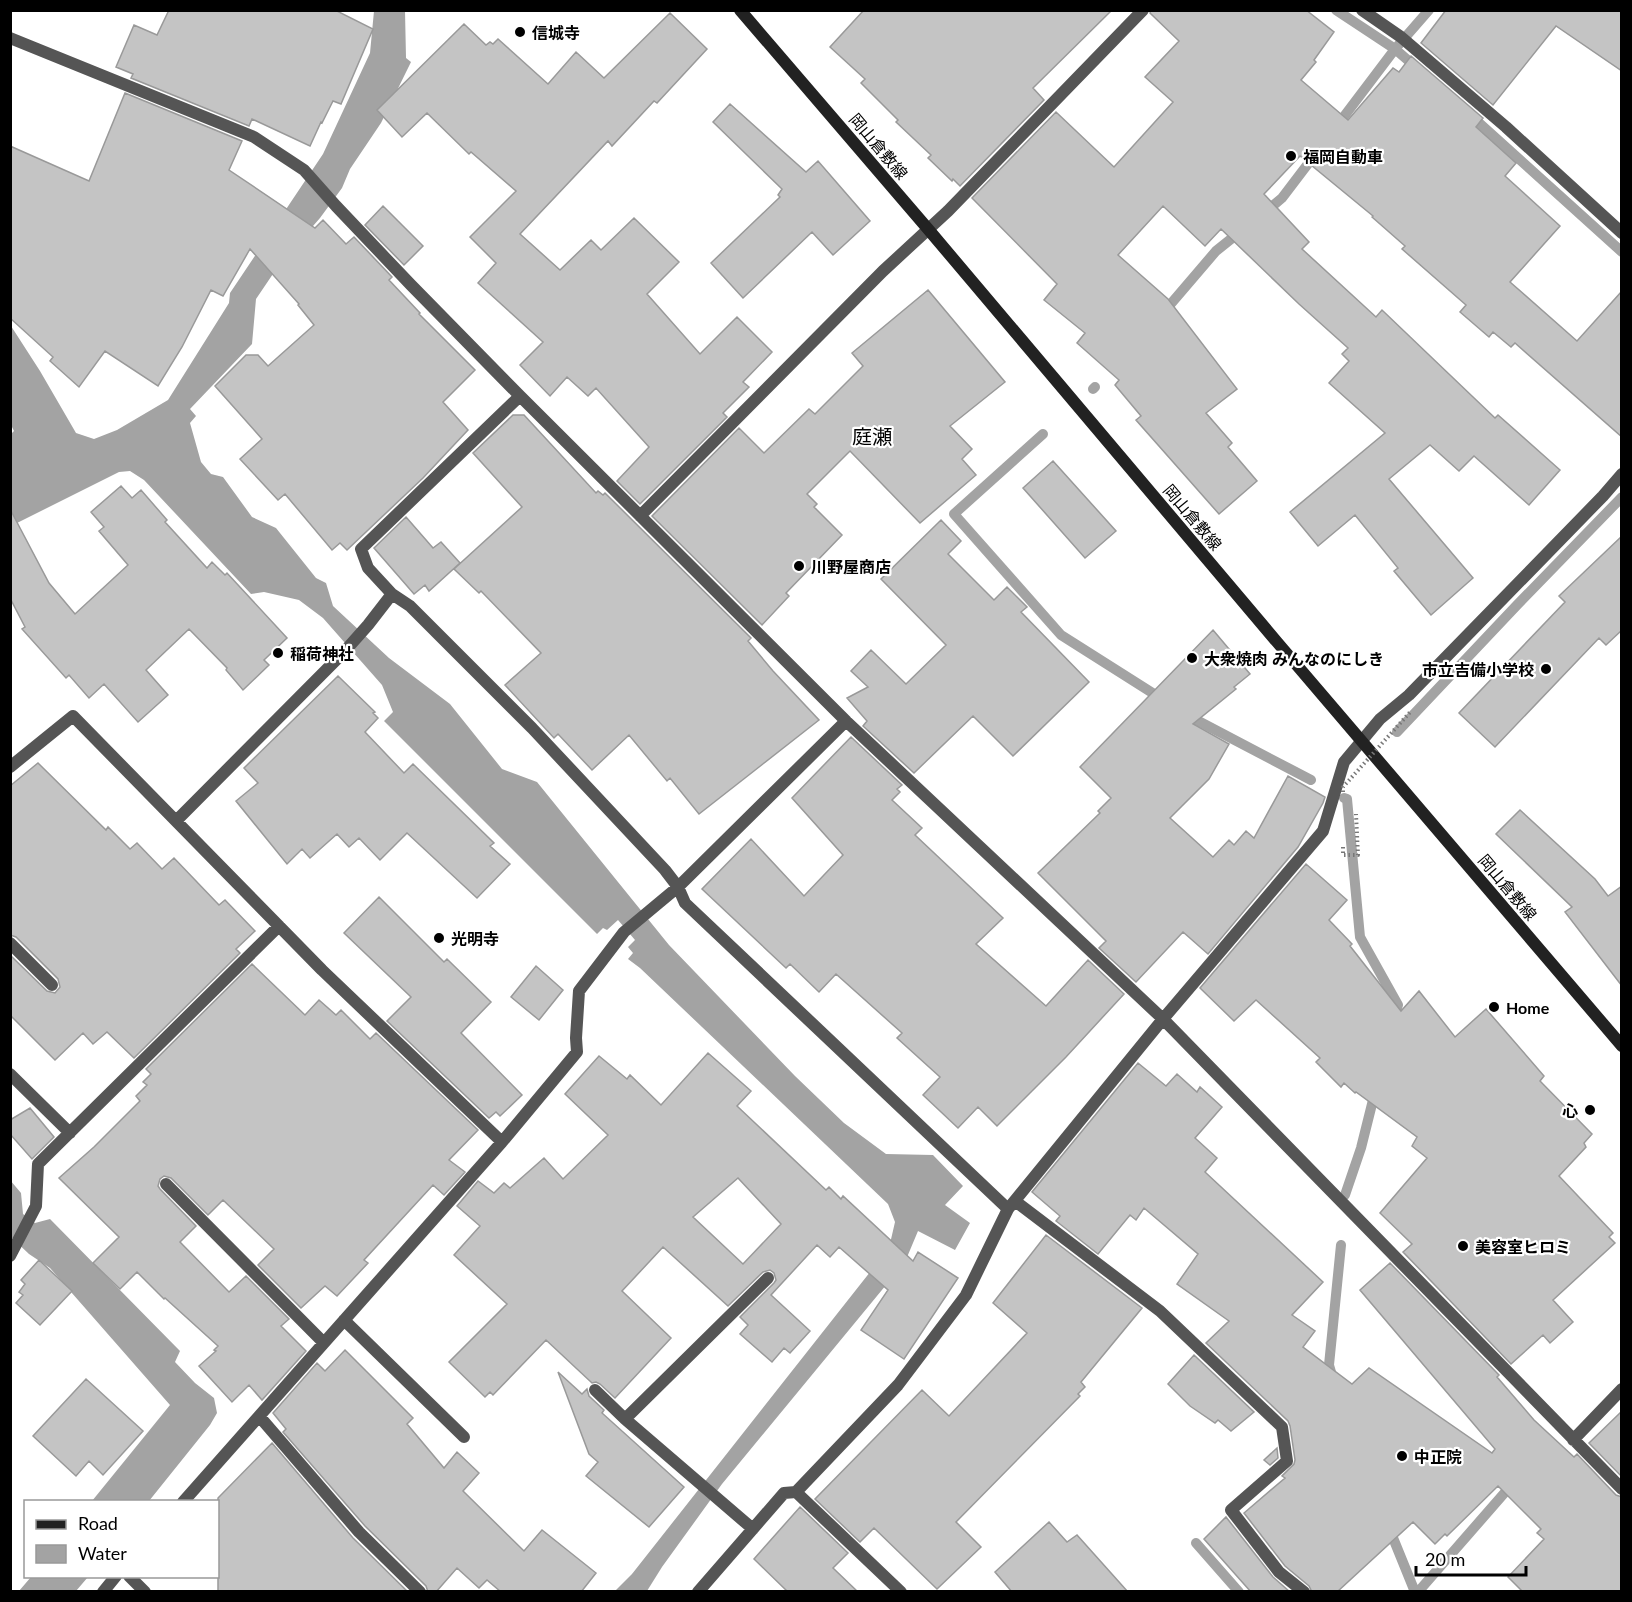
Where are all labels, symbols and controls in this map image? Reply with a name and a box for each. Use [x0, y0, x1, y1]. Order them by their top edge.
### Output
place label: 信城寺 [531, 23, 580, 42]
marker: 信城寺 [513, 25, 527, 39]
street label: 岡山倉敷線 [846, 109, 912, 183]
place label: 福岡自動車 [1303, 147, 1383, 166]
marker: 福岡自動車 [1284, 149, 1298, 163]
district label: 庭瀬 [852, 424, 892, 448]
street label: 岡山倉敷線 [1160, 480, 1226, 554]
place label: 川野屋商店 [811, 557, 891, 576]
marker: 川野屋商店 [792, 559, 806, 573]
place label: 稲荷神社 [290, 644, 354, 663]
marker: 稲荷神社 [271, 646, 285, 660]
place label: 大衆焼肉 みんなのにしき [1204, 649, 1384, 668]
marker: 大衆焼肉 みんなのにしき [1185, 651, 1199, 665]
place label: 市立吉備小学校 [1422, 660, 1534, 679]
marker: 市立吉備小学校 [1539, 662, 1553, 676]
street label: 岡山倉敷線 [1475, 850, 1541, 924]
place label: 光明寺 [451, 929, 499, 948]
marker: 光明寺 [432, 931, 446, 945]
place label: Home [1506, 998, 1550, 1017]
marker: Home [1487, 1000, 1501, 1014]
place label: 心 [1562, 1101, 1578, 1120]
marker: 心 [1583, 1103, 1597, 1117]
place label: 美容室ヒロミ [1475, 1237, 1571, 1256]
marker: 美容室ヒロミ [1456, 1239, 1470, 1253]
place label: 中正院 [1414, 1447, 1462, 1466]
marker: 中正院 [1395, 1449, 1409, 1463]
legend [24, 1500, 219, 1578]
text: Road [78, 1512, 118, 1534]
scale bar [1416, 1539, 1526, 1577]
text: Water [78, 1542, 127, 1564]
text: 20 m [1425, 1548, 1465, 1570]

